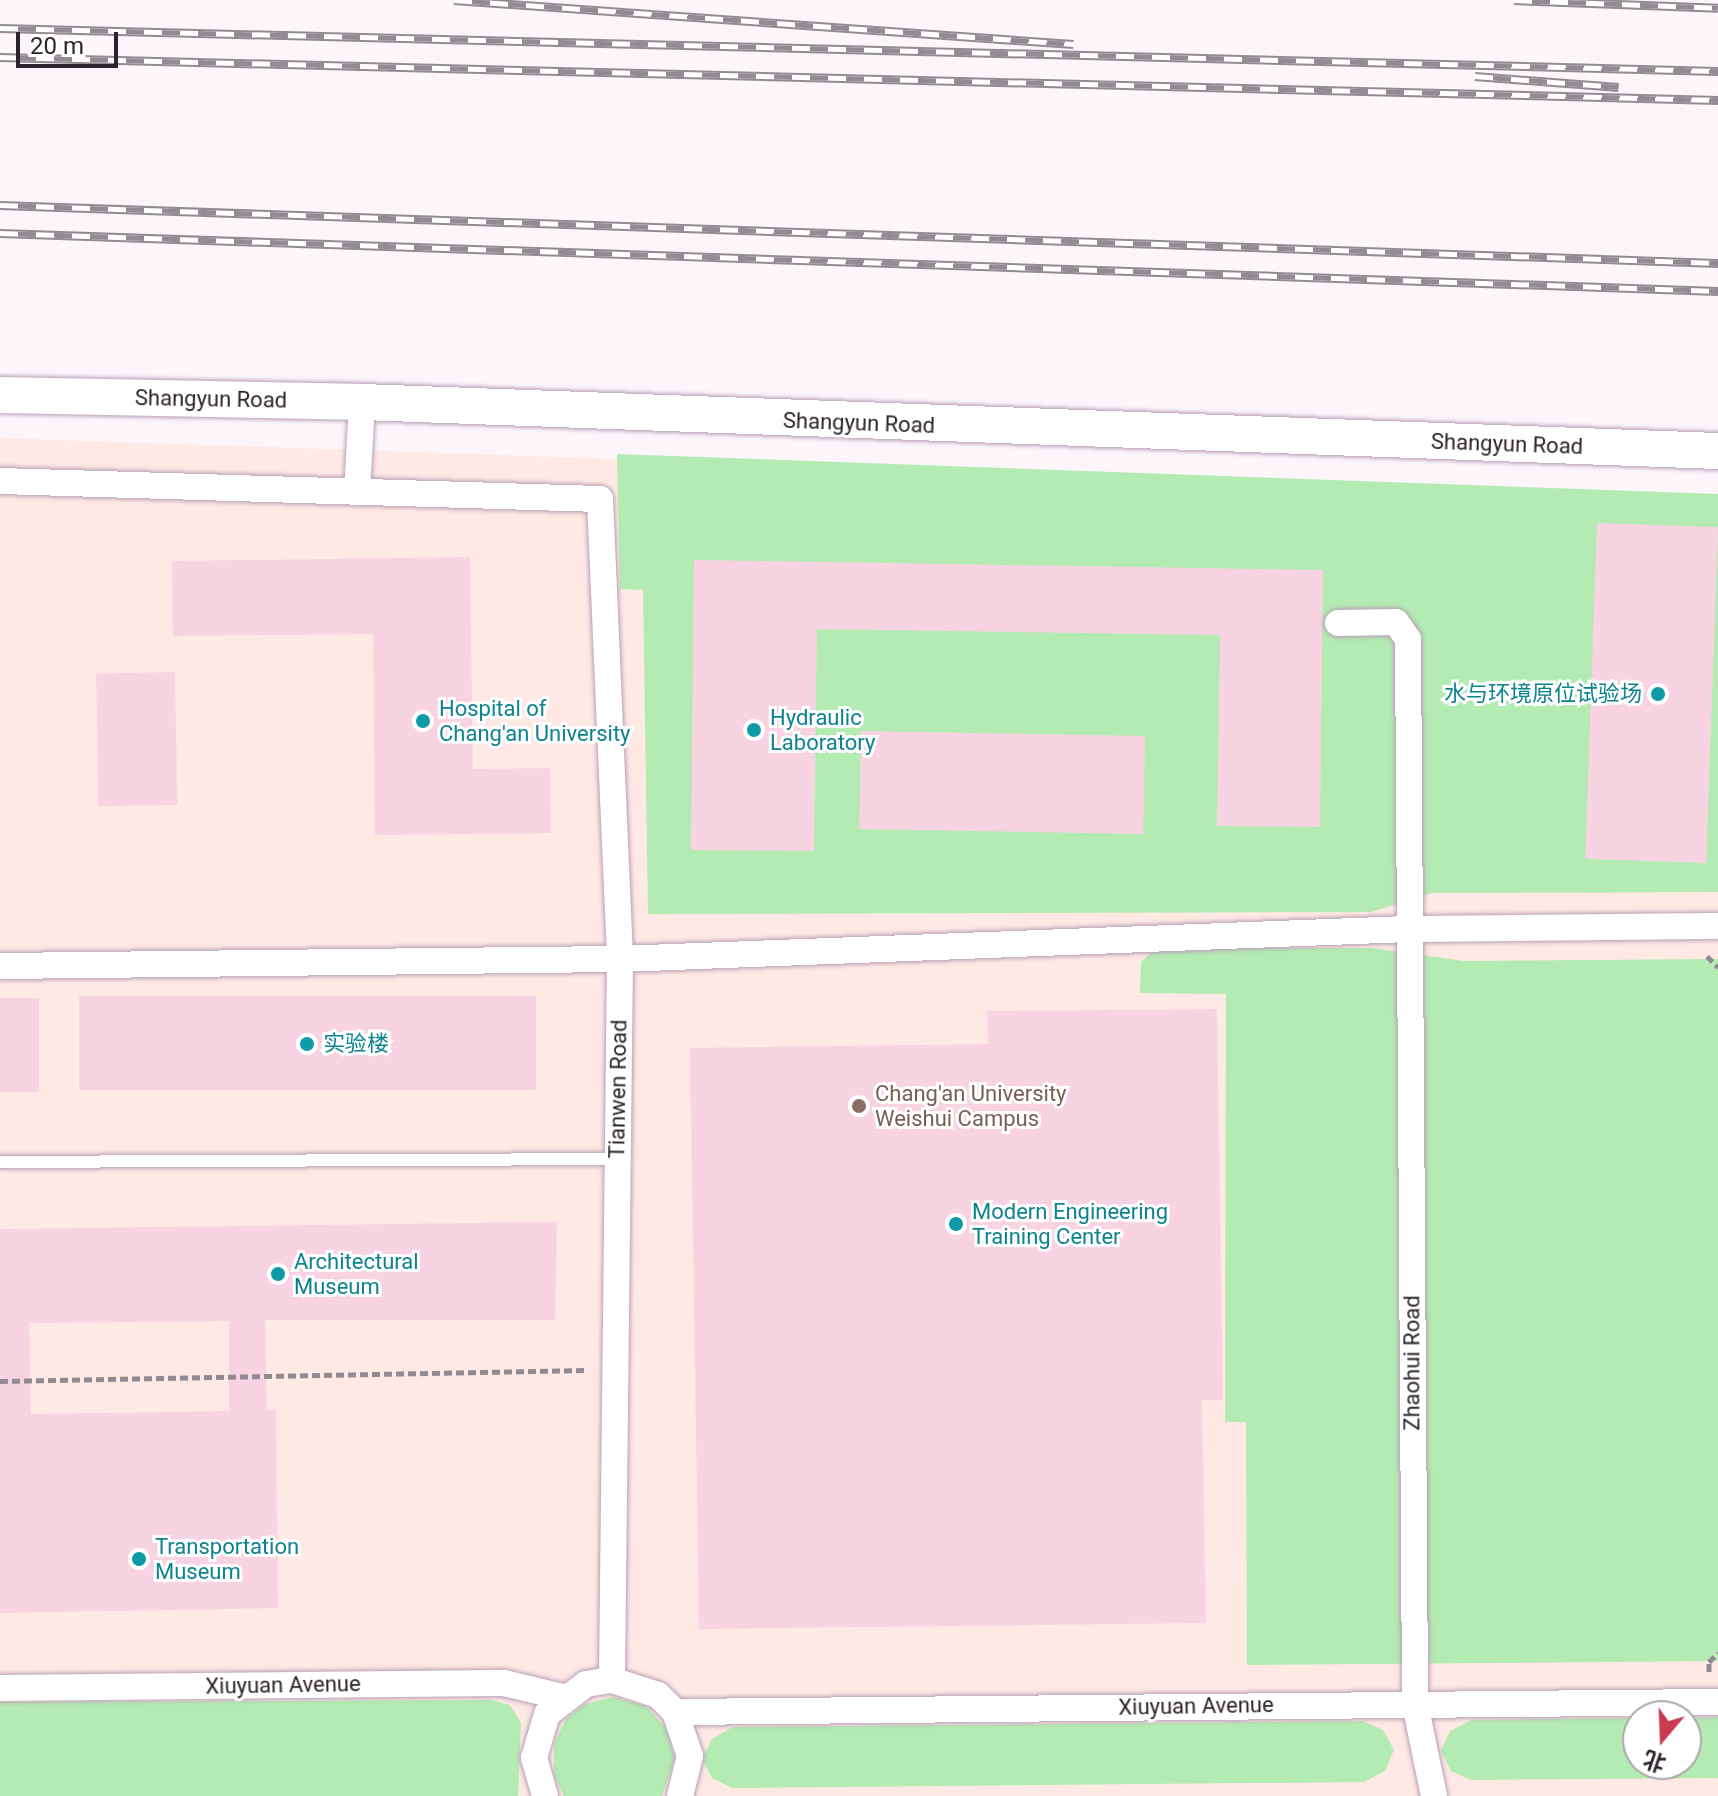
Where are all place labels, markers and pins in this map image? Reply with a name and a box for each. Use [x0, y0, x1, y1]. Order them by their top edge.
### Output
place label: 水与环境原位试验场 [1444, 681, 1642, 707]
marker: 水与环境原位试验场 [1649, 685, 1667, 703]
place label: Hospital of Chang'an University [439, 695, 631, 746]
place label: Hydraulic Laboratory [770, 704, 875, 756]
marker: Hospital of Chang'an University [414, 712, 432, 730]
marker: Hydraulic Laboratory [745, 721, 763, 739]
place label: 实验楼 [323, 1031, 389, 1057]
marker: 实验楼 [298, 1035, 316, 1053]
place label: Chang'an University Weishui Campus [875, 1080, 1067, 1132]
marker: Chang'an University Weishui Campus [850, 1097, 868, 1115]
place label: Modern Engineering Training Center [972, 1198, 1168, 1250]
marker: Modern Engineering Training Center [947, 1215, 965, 1233]
place label: Architectural Museum [294, 1248, 419, 1300]
marker: Architectural Museum [269, 1265, 287, 1283]
place label: Transportation Museum [155, 1533, 299, 1584]
marker: Transportation Museum [130, 1550, 148, 1568]

